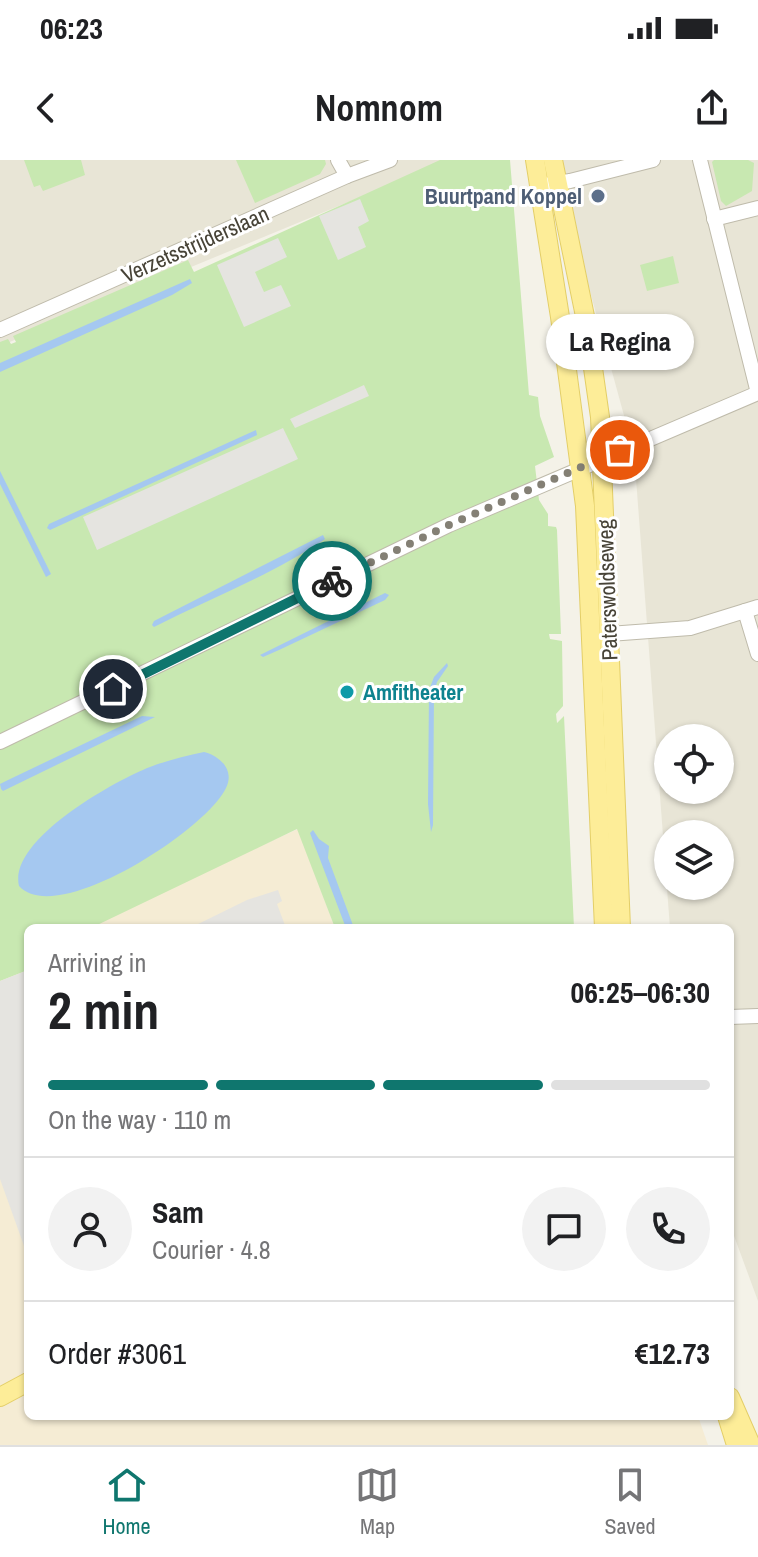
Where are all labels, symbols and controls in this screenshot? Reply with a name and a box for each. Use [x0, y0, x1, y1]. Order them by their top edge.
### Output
text: 06:23 [40, 8, 103, 48]
text: Nomnom [315, 84, 443, 132]
icon: back [24, 86, 68, 130]
icon: share [690, 86, 734, 130]
place label: Buurtpand Koppel [425, 181, 582, 211]
marker: Buurtpand Koppel [589, 187, 607, 205]
street label: Verzetsstrijderslaan [117, 198, 273, 290]
callout: La Regina [546, 314, 694, 370]
text: La Regina [569, 324, 671, 359]
pin [586, 416, 654, 484]
icon: bag [598, 428, 642, 472]
street label: Paterswoldseweg [590, 519, 624, 661]
courier [292, 541, 372, 621]
icon: bike [310, 559, 354, 603]
pin [79, 655, 147, 723]
icon: home [91, 667, 135, 711]
place label: Amfitheater [363, 677, 463, 707]
marker: Amfitheater [338, 683, 356, 701]
map controls [654, 724, 734, 900]
button: locate [654, 724, 734, 804]
button: layers [654, 820, 734, 900]
text: Arriving in [48, 945, 146, 980]
text: 06:25–06:30 [571, 972, 710, 1012]
text: 2 min [48, 975, 159, 1045]
text: On the way · 110 m [48, 1102, 231, 1137]
button: person [48, 1187, 132, 1271]
button: chat [522, 1187, 606, 1271]
button: phone [626, 1187, 710, 1271]
text: Sam [152, 1192, 204, 1232]
text: Courier · 4.8 [152, 1232, 271, 1267]
text: Order #3061 [48, 1333, 186, 1373]
text: €12.73 [635, 1333, 710, 1373]
tab: Home [102, 1463, 151, 1541]
tab: Map [355, 1463, 399, 1541]
tab: Saved [604, 1463, 656, 1541]

